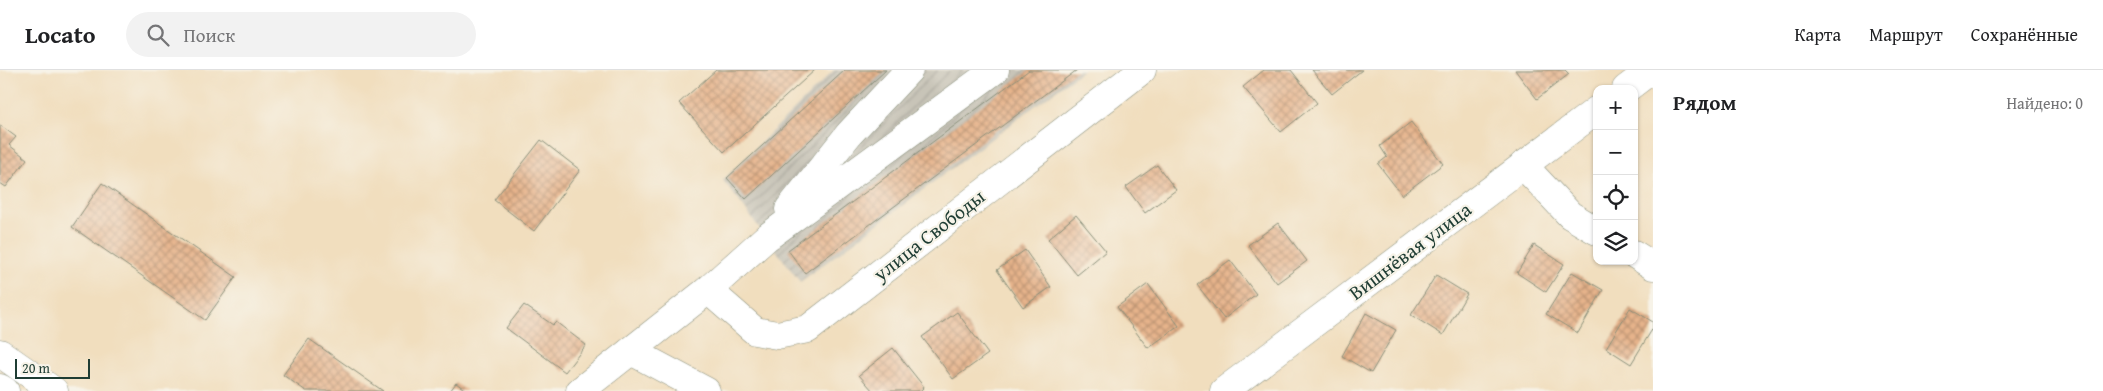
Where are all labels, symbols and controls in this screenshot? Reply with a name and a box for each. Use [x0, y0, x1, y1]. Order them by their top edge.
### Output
search box [126, 12, 476, 57]
text: Locato [25, 17, 96, 52]
icon: search [144, 21, 172, 49]
text: Поиск [184, 21, 235, 49]
text: Карта [1795, 21, 1841, 48]
text: Маршрут [1869, 21, 1943, 48]
text: Сохранённые [1971, 21, 2078, 48]
map controls [1593, 85, 1638, 265]
button: + [1593, 85, 1638, 130]
text: Рядом [1673, 87, 1736, 118]
text: Найдено: 0 [2006, 91, 2083, 115]
button: − [1593, 130, 1638, 175]
button: locate [1593, 175, 1638, 220]
street label: улица Свободы [866, 182, 991, 288]
street label: Вишнёвая улица [1342, 194, 1478, 306]
button: layers [1593, 220, 1638, 265]
scale bar [15, 356, 90, 379]
text: 20 m [22, 358, 50, 378]

